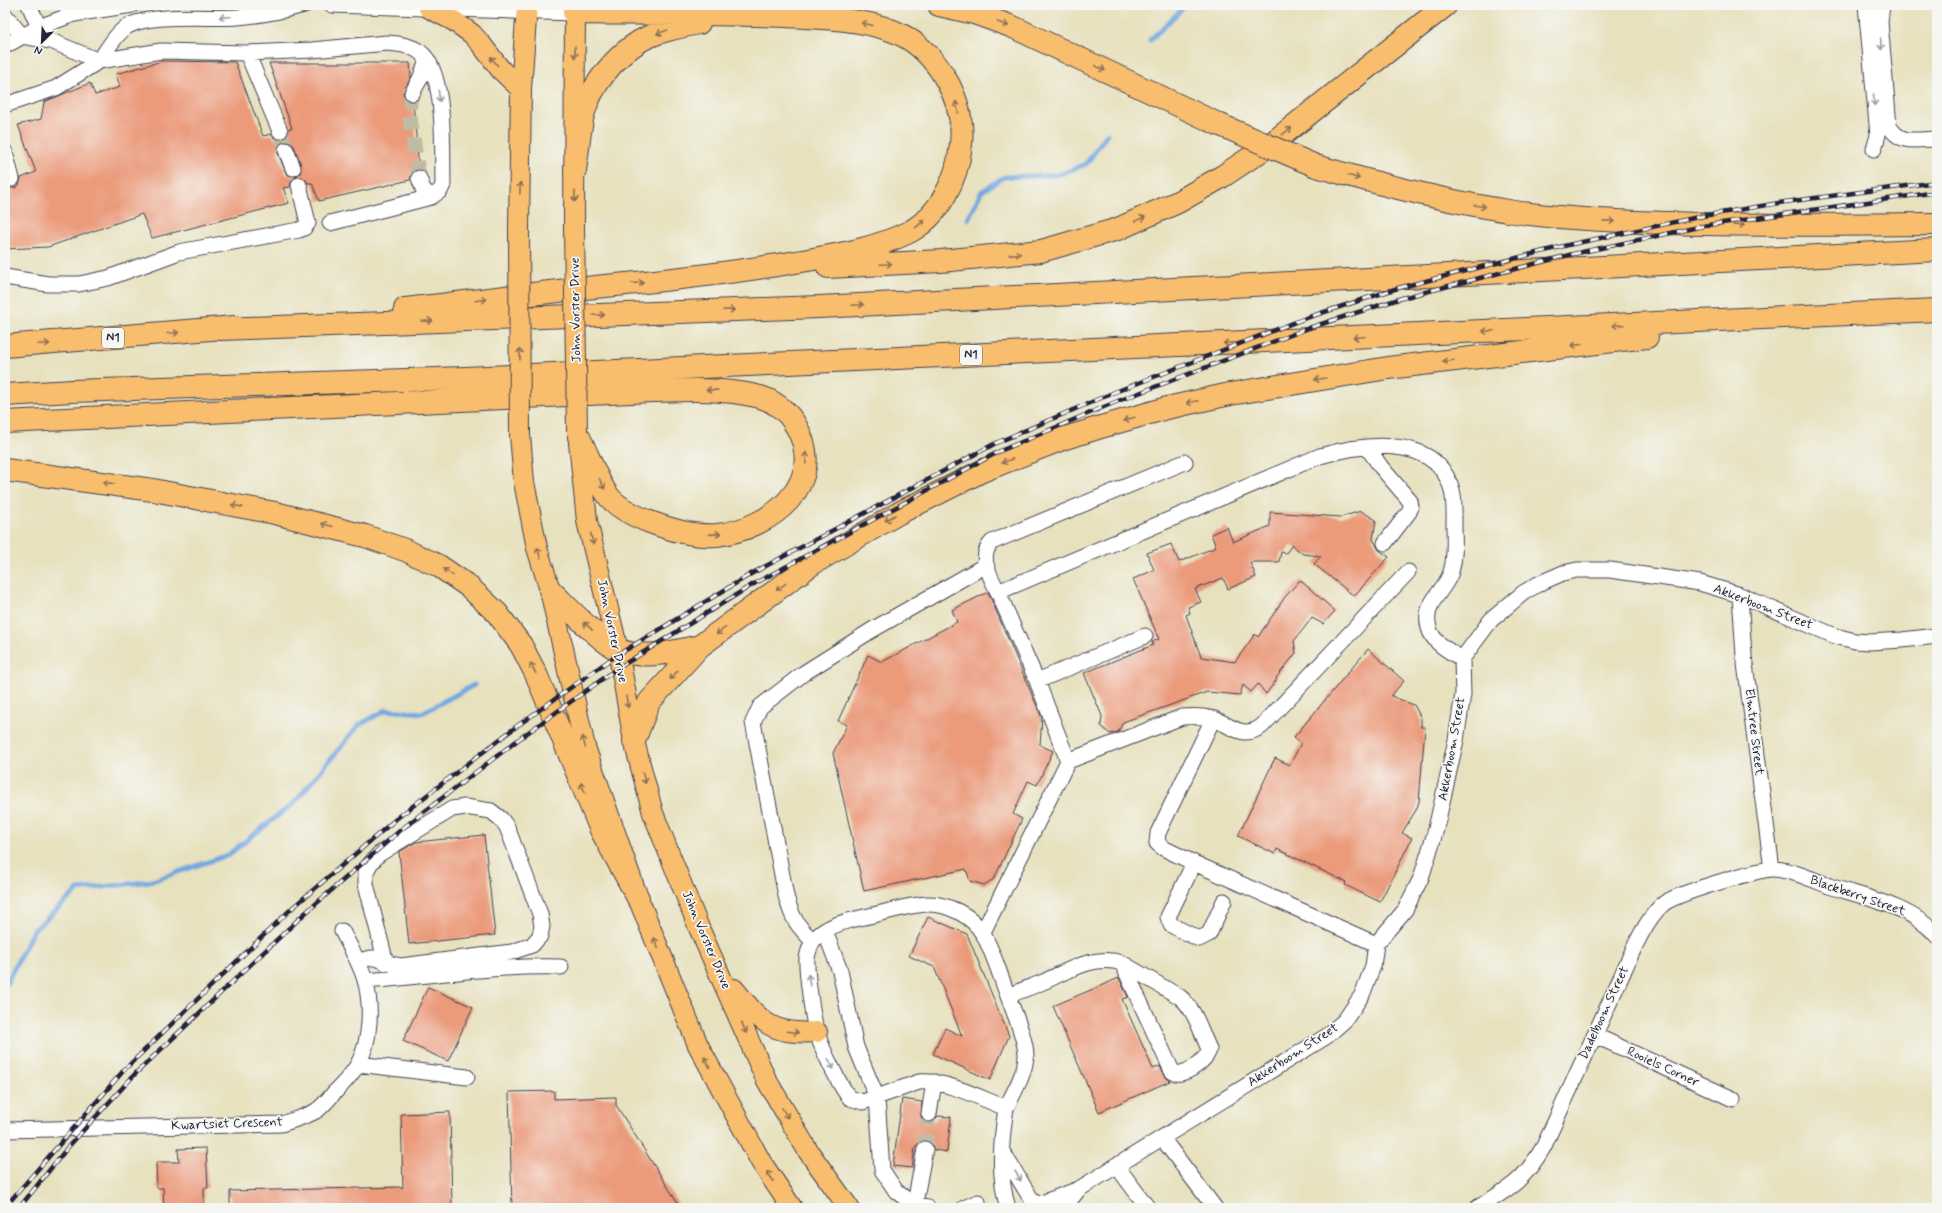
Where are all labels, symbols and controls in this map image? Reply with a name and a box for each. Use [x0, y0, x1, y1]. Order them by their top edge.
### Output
one-way arrow [219, 14, 232, 21]
one-way arrow [861, 20, 874, 28]
one-way arrow [997, 20, 1009, 28]
north arrow [22, 22, 62, 62]
one-way arrow [656, 29, 669, 36]
one-way arrow [1878, 37, 1885, 50]
text: N [32, 42, 45, 58]
one-way arrow [571, 45, 578, 58]
one-way arrow [490, 56, 499, 67]
one-way arrow [1094, 65, 1106, 72]
one-way arrow [435, 89, 442, 102]
one-way arrow [1871, 93, 1878, 106]
one-way arrow [953, 101, 961, 114]
one-way arrow [1282, 127, 1293, 136]
one-way arrow [1347, 174, 1360, 181]
one-way arrow [516, 182, 523, 195]
one-way arrow [571, 189, 579, 202]
one-way arrow [1473, 202, 1486, 210]
one-way arrow [1134, 215, 1146, 222]
one-way arrow [1602, 218, 1615, 225]
one-way arrow [915, 219, 926, 228]
one-way arrow [1732, 221, 1745, 229]
one-way arrow [1008, 250, 1021, 258]
street label: John Vorster Drive [567, 257, 585, 363]
one-way arrow [879, 260, 892, 268]
one-way arrow [631, 279, 644, 286]
one-way arrow [474, 296, 487, 304]
one-way arrow [851, 301, 864, 308]
one-way arrow [722, 306, 735, 314]
one-way arrow [592, 311, 605, 319]
one-way arrow [420, 317, 433, 325]
one-way arrow [1612, 321, 1625, 329]
one-way arrow [1482, 327, 1495, 335]
road number: N1 [102, 328, 124, 348]
one-way arrow [166, 329, 179, 337]
one-way arrow [1353, 333, 1366, 341]
one-way arrow [1223, 339, 1236, 347]
one-way arrow [37, 341, 50, 348]
one-way arrow [1571, 341, 1584, 349]
road number: N1 [960, 345, 982, 365]
one-way arrow [516, 348, 524, 361]
one-way arrow [1442, 357, 1455, 365]
one-way arrow [1314, 375, 1327, 383]
one-way arrow [706, 386, 719, 394]
one-way arrow [1186, 399, 1199, 407]
one-way arrow [1123, 415, 1136, 423]
one-way arrow [802, 452, 810, 465]
one-way arrow [1001, 458, 1013, 465]
one-way arrow [599, 478, 606, 490]
one-way arrow [103, 479, 116, 487]
one-way arrow [231, 501, 244, 509]
one-way arrow [884, 515, 896, 523]
one-way arrow [321, 521, 334, 529]
one-way arrow [708, 531, 721, 538]
one-way arrow [588, 533, 596, 546]
one-way arrow [535, 546, 542, 559]
one-way arrow [443, 568, 454, 576]
street label: John Vorster Drive [593, 578, 631, 684]
street label: Akkerboom Street [1711, 580, 1815, 634]
one-way arrow [776, 583, 787, 591]
one-way arrow [583, 621, 593, 631]
one-way arrow [716, 627, 727, 635]
one-way arrow [529, 662, 536, 674]
one-way arrow [669, 670, 679, 680]
street label: Elmtree Street [1740, 688, 1768, 777]
one-way arrow [623, 695, 631, 708]
street label: Akkerboom Street [1435, 696, 1469, 802]
one-way arrow [579, 736, 587, 749]
one-way arrow [641, 772, 648, 785]
one-way arrow [579, 782, 586, 794]
street label: Blackberry Street [1808, 872, 1908, 920]
street label: John Vorster Drive [678, 888, 734, 992]
one-way arrow [652, 937, 660, 949]
street label: Dadelboom Street [1575, 964, 1633, 1062]
one-way arrow [806, 974, 813, 987]
street label: Akkerboom Street [1244, 1019, 1342, 1091]
one-way arrow [741, 1021, 748, 1033]
one-way arrow [786, 1029, 799, 1036]
street label: Rooiels Corner [1624, 1043, 1703, 1092]
one-way arrow [703, 1056, 710, 1068]
one-way arrow [828, 1057, 835, 1069]
one-way arrow [782, 1107, 790, 1119]
street label: Kwartsiet Crescent [171, 1114, 283, 1134]
one-way arrow [766, 1170, 774, 1181]
one-way arrow [1014, 1170, 1022, 1182]

